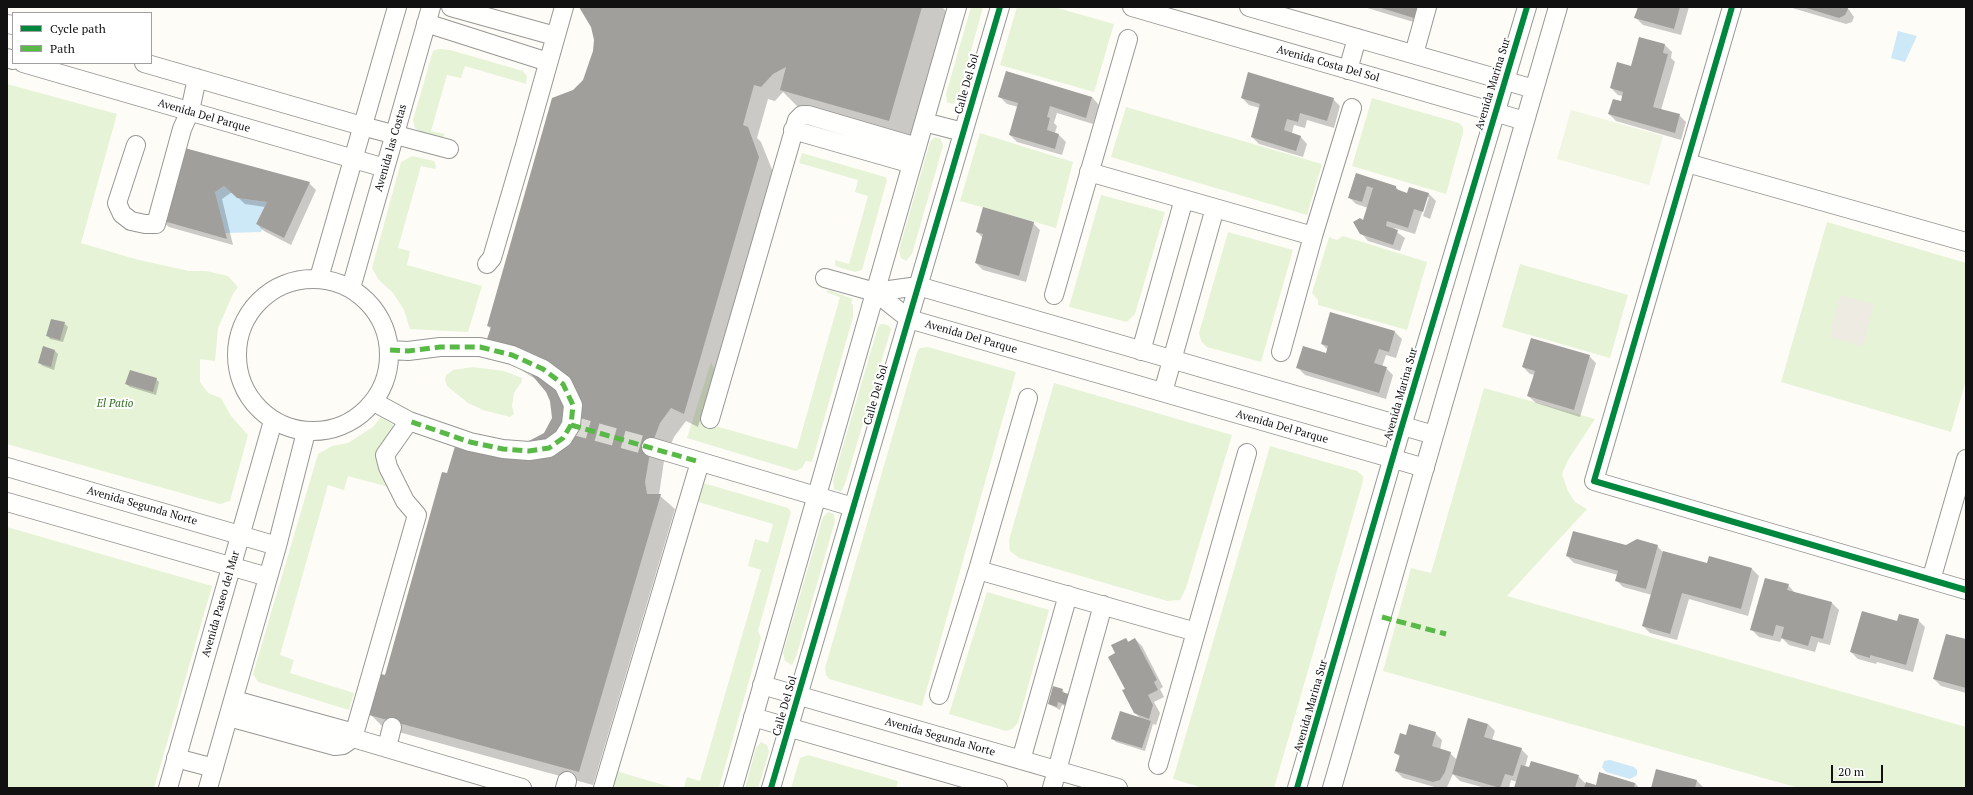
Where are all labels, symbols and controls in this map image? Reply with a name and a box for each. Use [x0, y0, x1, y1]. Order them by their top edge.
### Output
legend [12, 12, 152, 64]
text: Cycle path [50, 21, 106, 36]
street label: Avenida Marina Sur [1473, 36, 1513, 132]
text: Path [50, 41, 75, 56]
street label: Avenida Costa Del Sol [1275, 43, 1381, 85]
street label: Calle Del Sol [952, 52, 982, 116]
street label: Avenida Del Parque [156, 97, 252, 135]
street label: Avenida las Costas [372, 103, 410, 193]
street label: Avenida Del Parque [923, 318, 1019, 356]
street label: Avenida Marina Sur [1381, 346, 1421, 442]
street label: Calle Del Sol [861, 363, 891, 427]
park label: El Patio [97, 397, 133, 411]
street label: Avenida Del Parque [1234, 408, 1330, 446]
street label: Avenida Segunda Norte [85, 484, 199, 528]
street label: Avenida Paseo del Mar [200, 549, 242, 659]
street label: Avenida Marina Sur [1291, 658, 1331, 754]
street label: Calle Del Sol [770, 674, 800, 738]
street label: Avenida Segunda Norte [883, 715, 997, 759]
scale bar [1833, 757, 1885, 783]
text: 20 m [1838, 764, 1864, 779]

